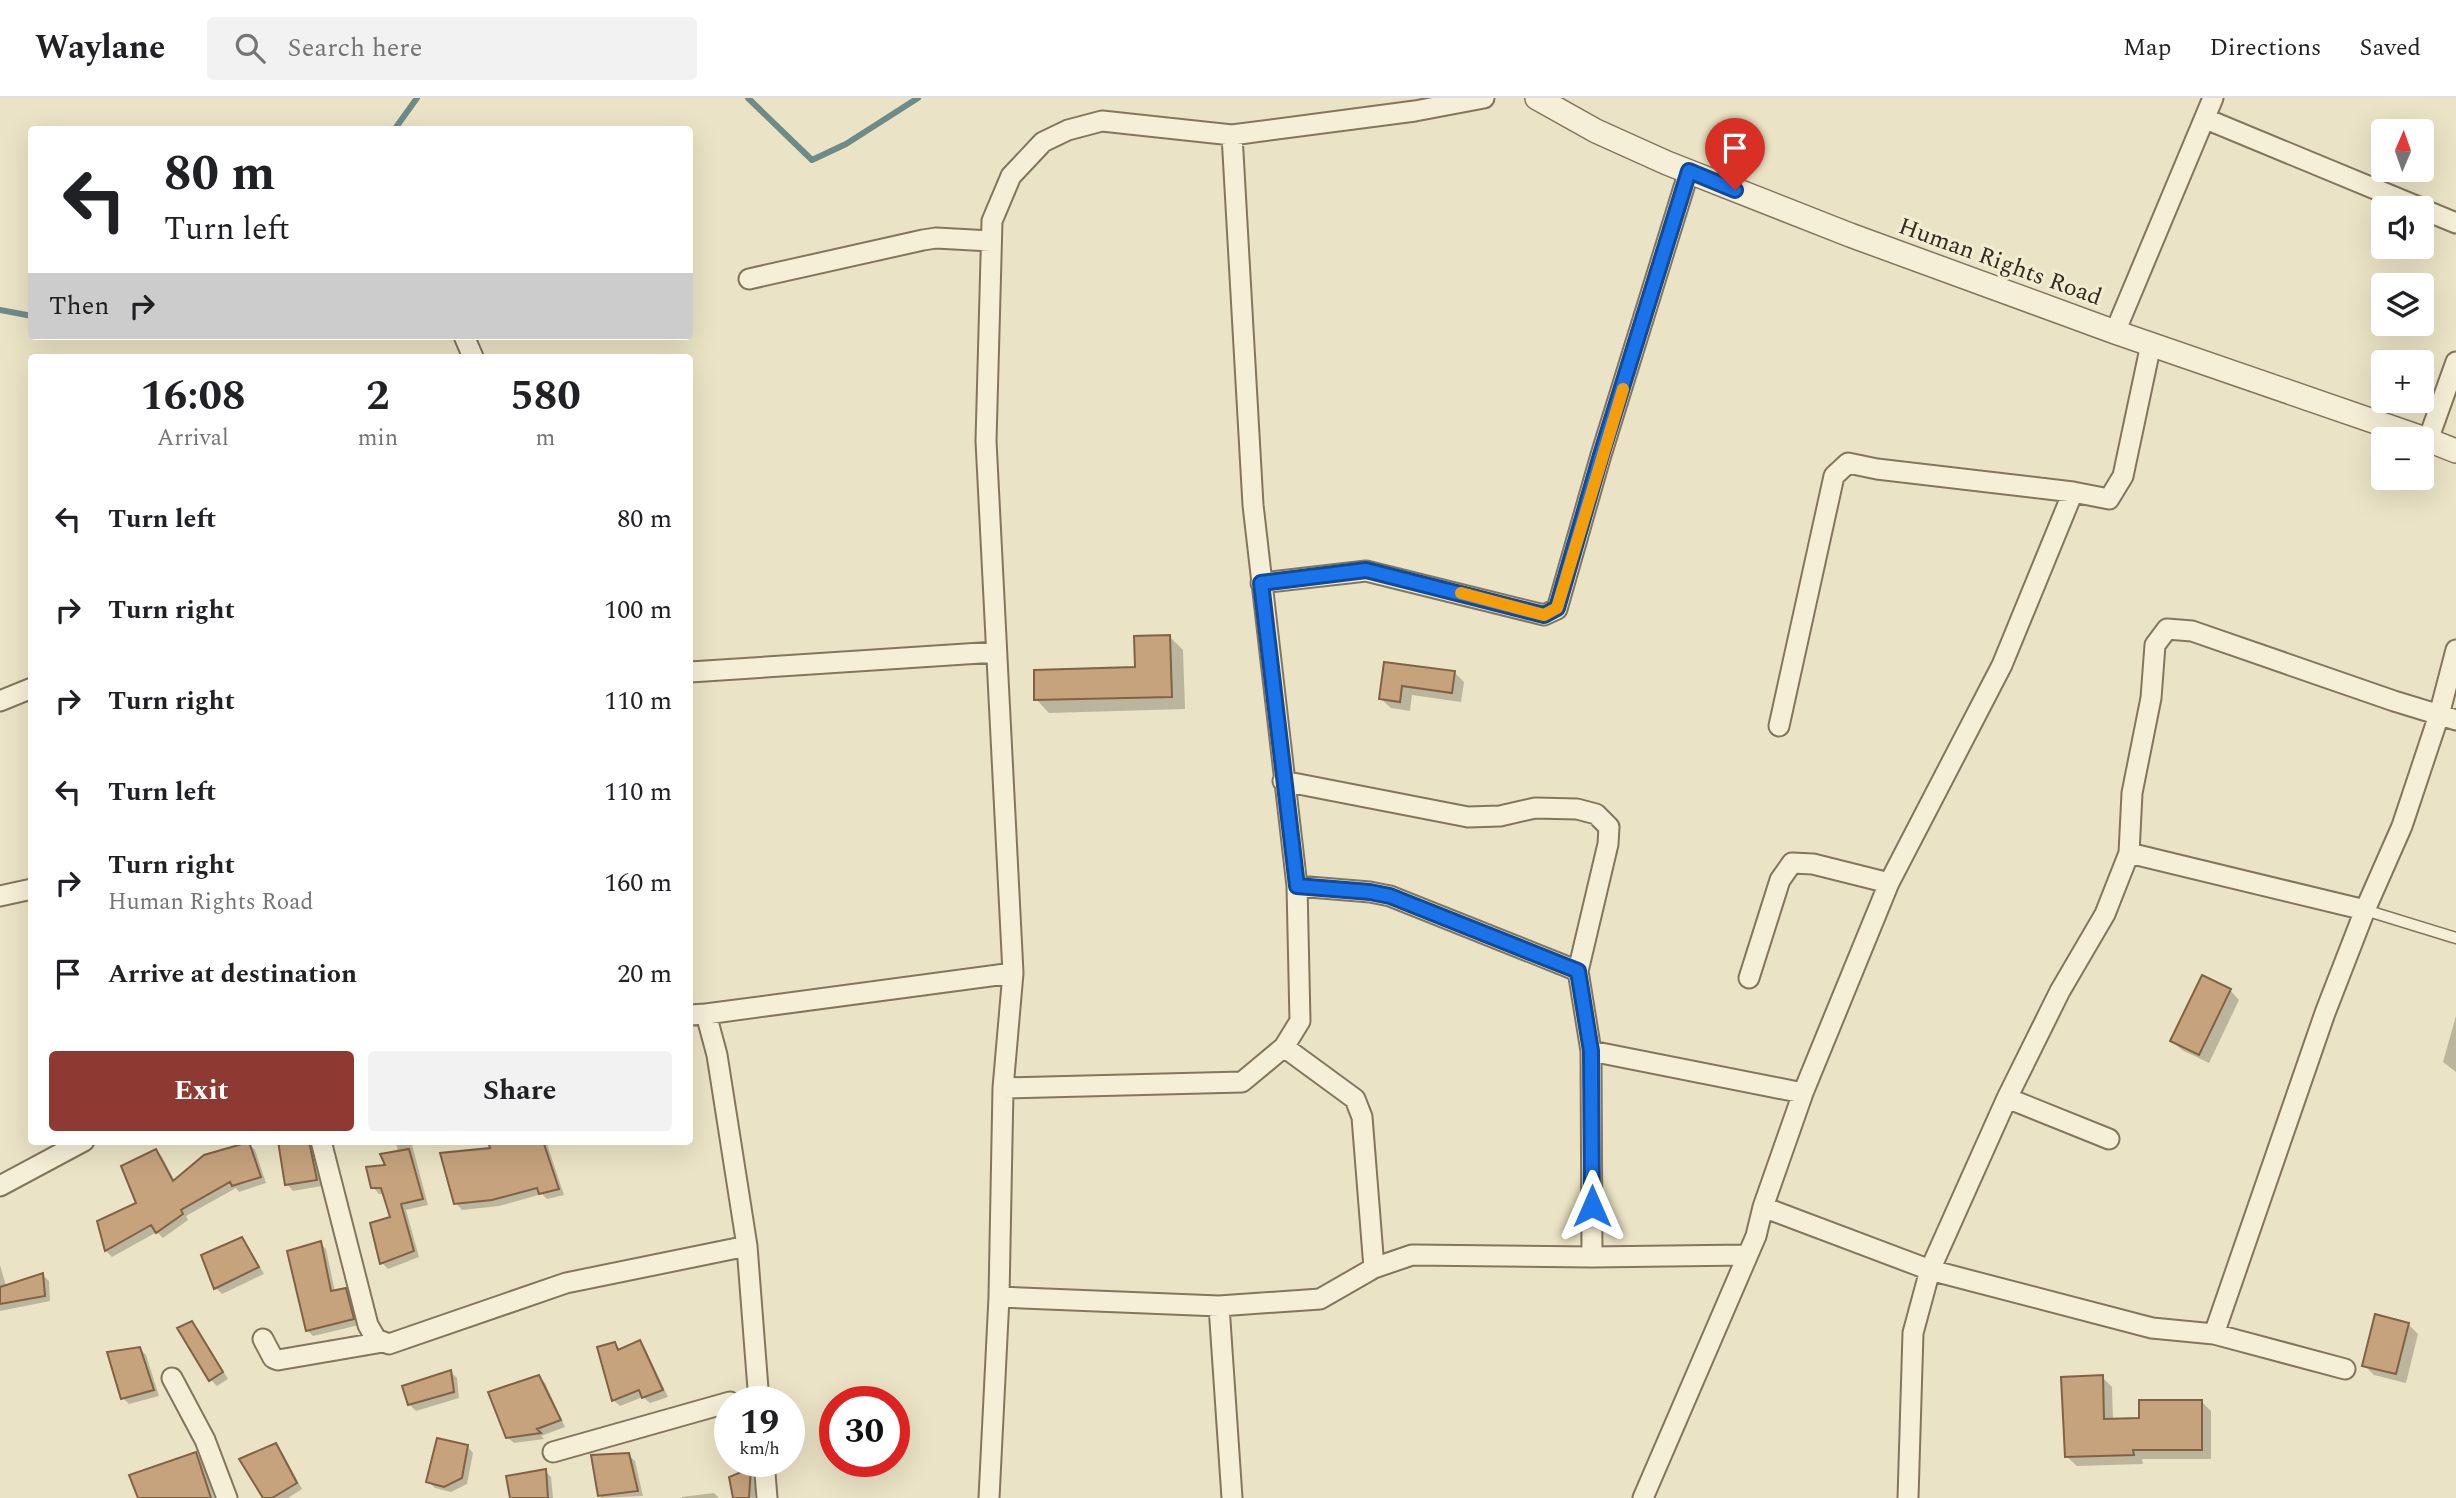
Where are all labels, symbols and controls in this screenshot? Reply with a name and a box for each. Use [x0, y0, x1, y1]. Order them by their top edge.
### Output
search box [207, 17, 697, 80]
text: Waylane [35, 23, 165, 73]
text: Search here [287, 28, 422, 68]
icon: search [231, 29, 269, 67]
text: Map [2123, 30, 2171, 66]
text: Directions [2209, 30, 2321, 66]
text: Saved [2359, 30, 2421, 66]
pin [1705, 118, 1765, 190]
north arrow [2371, 119, 2434, 182]
map controls [2371, 119, 2434, 490]
icon: arrive [1716, 129, 1754, 167]
text: 80 m [164, 137, 275, 212]
icon: left [49, 154, 140, 245]
button: sound [2371, 196, 2434, 259]
text: Turn left [164, 205, 290, 254]
street label: Human Rights Road [1893, 208, 2107, 316]
button: layers [2371, 273, 2434, 336]
text: Then [49, 286, 109, 326]
icon: right [123, 287, 161, 325]
button: + [2371, 350, 2434, 413]
text: 16:08 [140, 365, 246, 428]
text: 2 [366, 365, 390, 428]
text: 580 [510, 365, 581, 428]
text: Arrival [157, 421, 229, 456]
text: min [358, 421, 398, 456]
text: m [536, 421, 555, 456]
button: − [2371, 427, 2434, 490]
text: Turn left [108, 499, 216, 539]
text: 80 m [617, 499, 672, 539]
icon: left [49, 500, 87, 538]
text: Turn right [108, 590, 235, 630]
text: 100 m [604, 590, 672, 630]
icon: right [49, 591, 87, 629]
text: Turn right [108, 681, 235, 721]
text: 110 m [604, 681, 672, 721]
icon: right [49, 682, 87, 720]
text: Turn left [108, 772, 216, 812]
text: 110 m [604, 772, 672, 812]
icon: left [49, 773, 87, 811]
text: Turn right [108, 845, 235, 885]
text: 160 m [604, 863, 672, 903]
icon: right [49, 864, 87, 902]
text: Human Rights Road [108, 885, 313, 920]
text: Arrive at destination [108, 954, 357, 994]
text: 20 m [617, 954, 672, 994]
icon: arrive [49, 955, 87, 993]
button: Exit [49, 1051, 354, 1131]
button: Share [368, 1051, 672, 1131]
position arrow [1555, 1169, 1629, 1243]
speed limit sign: 30 [819, 1386, 910, 1477]
text: 19 [740, 1396, 779, 1449]
text: km/h [739, 1435, 780, 1462]

